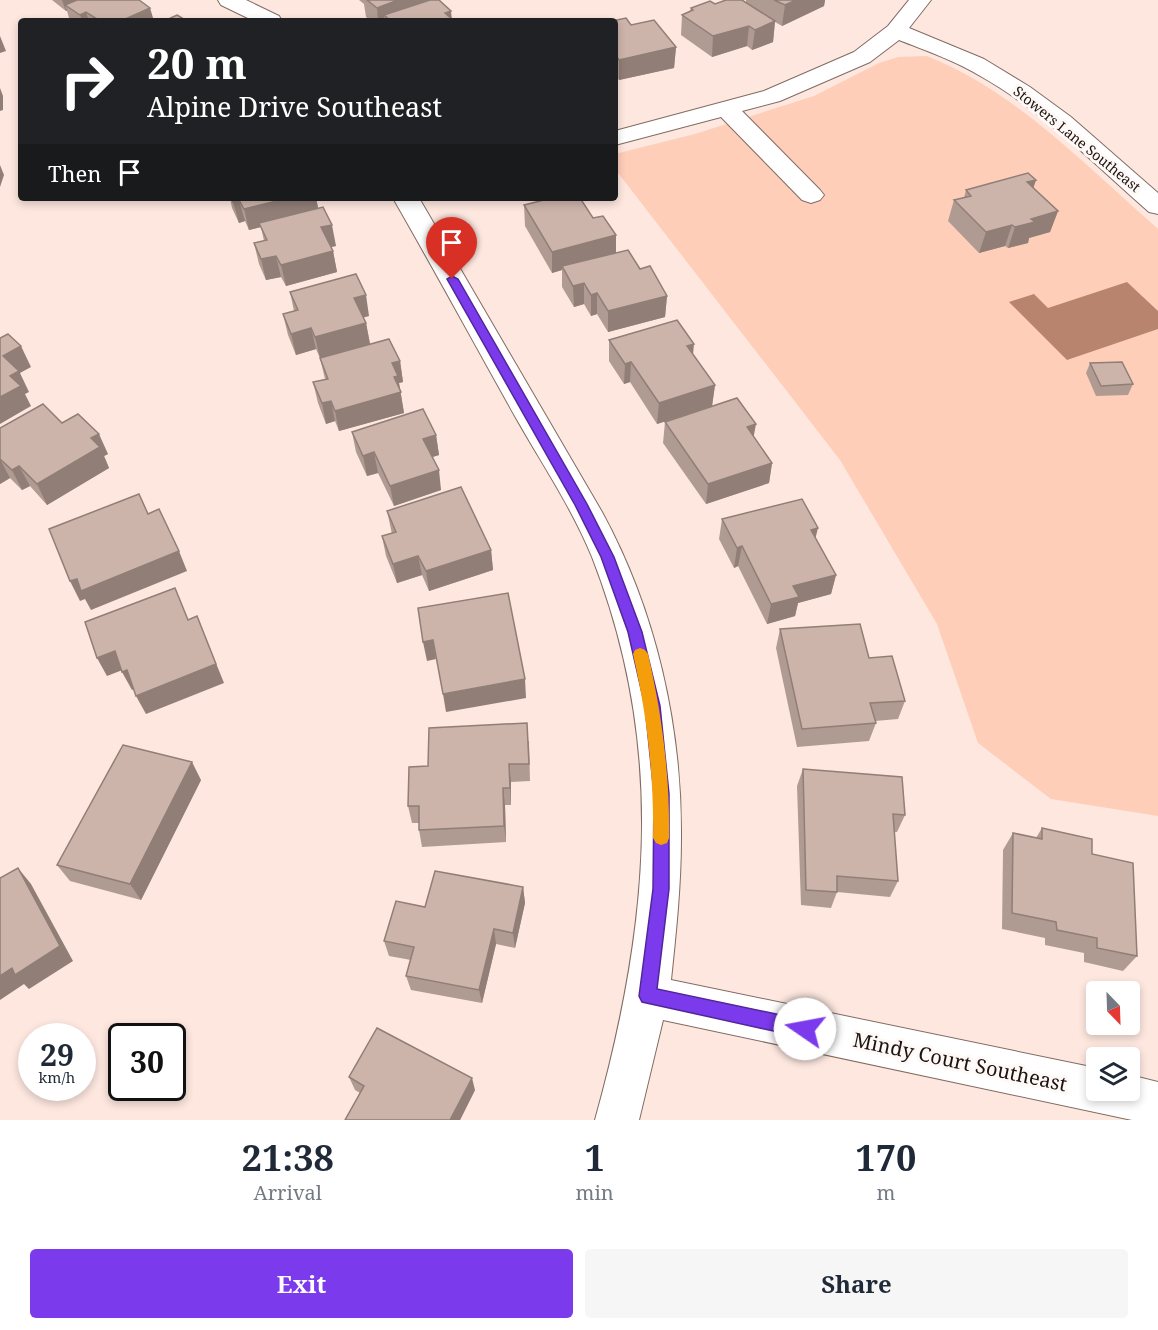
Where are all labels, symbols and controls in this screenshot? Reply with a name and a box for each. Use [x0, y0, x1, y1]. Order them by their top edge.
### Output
text: 20 m [147, 34, 247, 91]
icon: right [48, 42, 126, 120]
street label: Stowers Lane Southeast [1010, 81, 1145, 196]
text: Alpine Drive Southeast [147, 88, 442, 125]
icon: arrive [113, 156, 146, 189]
text: Then [48, 158, 101, 188]
pin [426, 217, 477, 279]
icon: arrive [435, 226, 468, 259]
north arrow [1086, 981, 1140, 1035]
map controls [1086, 981, 1140, 1101]
position arrow [773, 997, 837, 1061]
speed limit sign: 30 [108, 1023, 186, 1101]
street label: Mindy Court Southeast [851, 1026, 1069, 1097]
text: 29 [40, 1034, 74, 1075]
button: layers [1086, 1047, 1140, 1101]
text: km/h [39, 1067, 75, 1087]
text: 21:38 [242, 1133, 334, 1182]
text: 1 [584, 1133, 605, 1182]
text: 170 [855, 1133, 916, 1182]
text: Arrival [254, 1179, 322, 1206]
text: min [576, 1179, 614, 1206]
text: m [876, 1179, 895, 1206]
button: Exit [30, 1249, 573, 1318]
button: Share [585, 1249, 1128, 1318]

